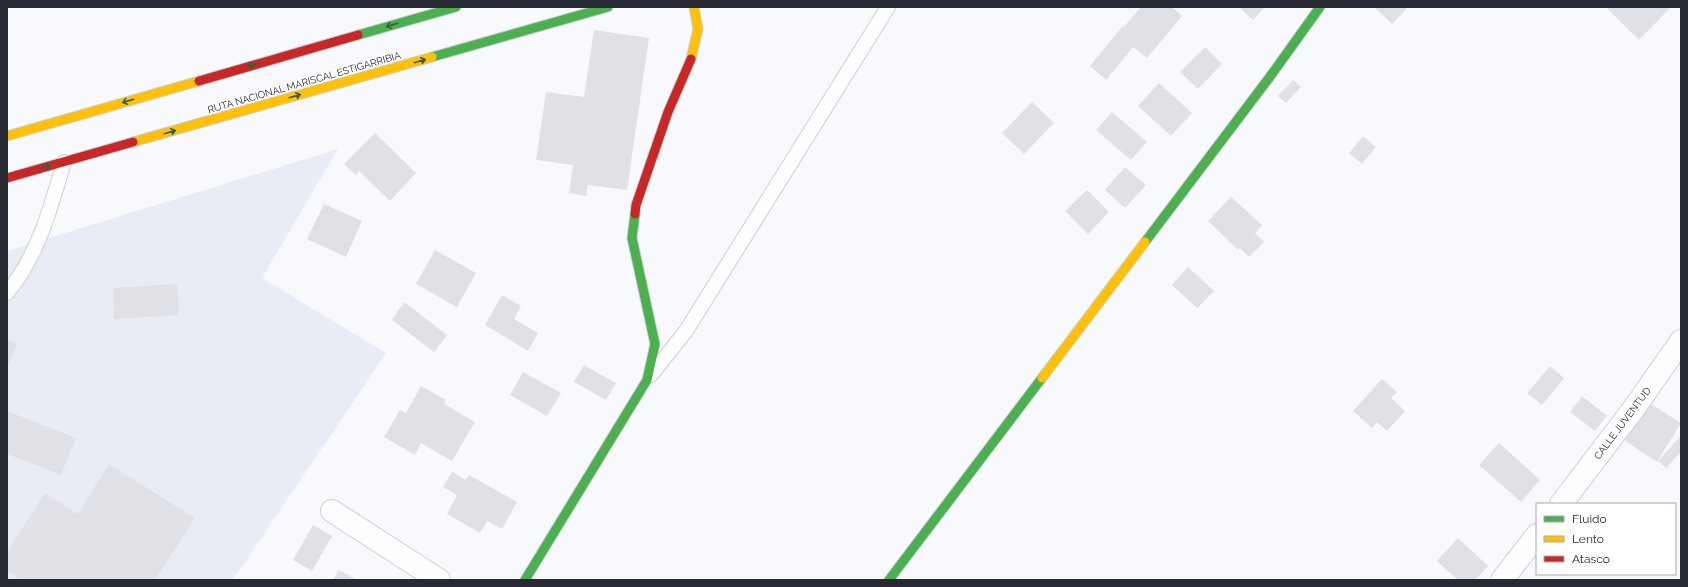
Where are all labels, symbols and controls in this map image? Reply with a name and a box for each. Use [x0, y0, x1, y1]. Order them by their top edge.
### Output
one-way arrow [385, 22, 398, 30]
street label: RUTA NACIONAL MARISCAL ESTIGARRIBIA [206, 50, 402, 115]
one-way arrow [413, 56, 426, 64]
one-way arrow [247, 62, 260, 69]
one-way arrow [288, 92, 301, 99]
one-way arrow [122, 98, 135, 105]
one-way arrow [163, 128, 176, 135]
one-way arrow [38, 163, 51, 170]
street label: CALLE JUVENTUD [1592, 385, 1653, 461]
legend [1536, 503, 1676, 575]
text: Fluido [1572, 512, 1607, 526]
text: Lento [1572, 532, 1604, 546]
text: Atasco [1572, 552, 1610, 566]

